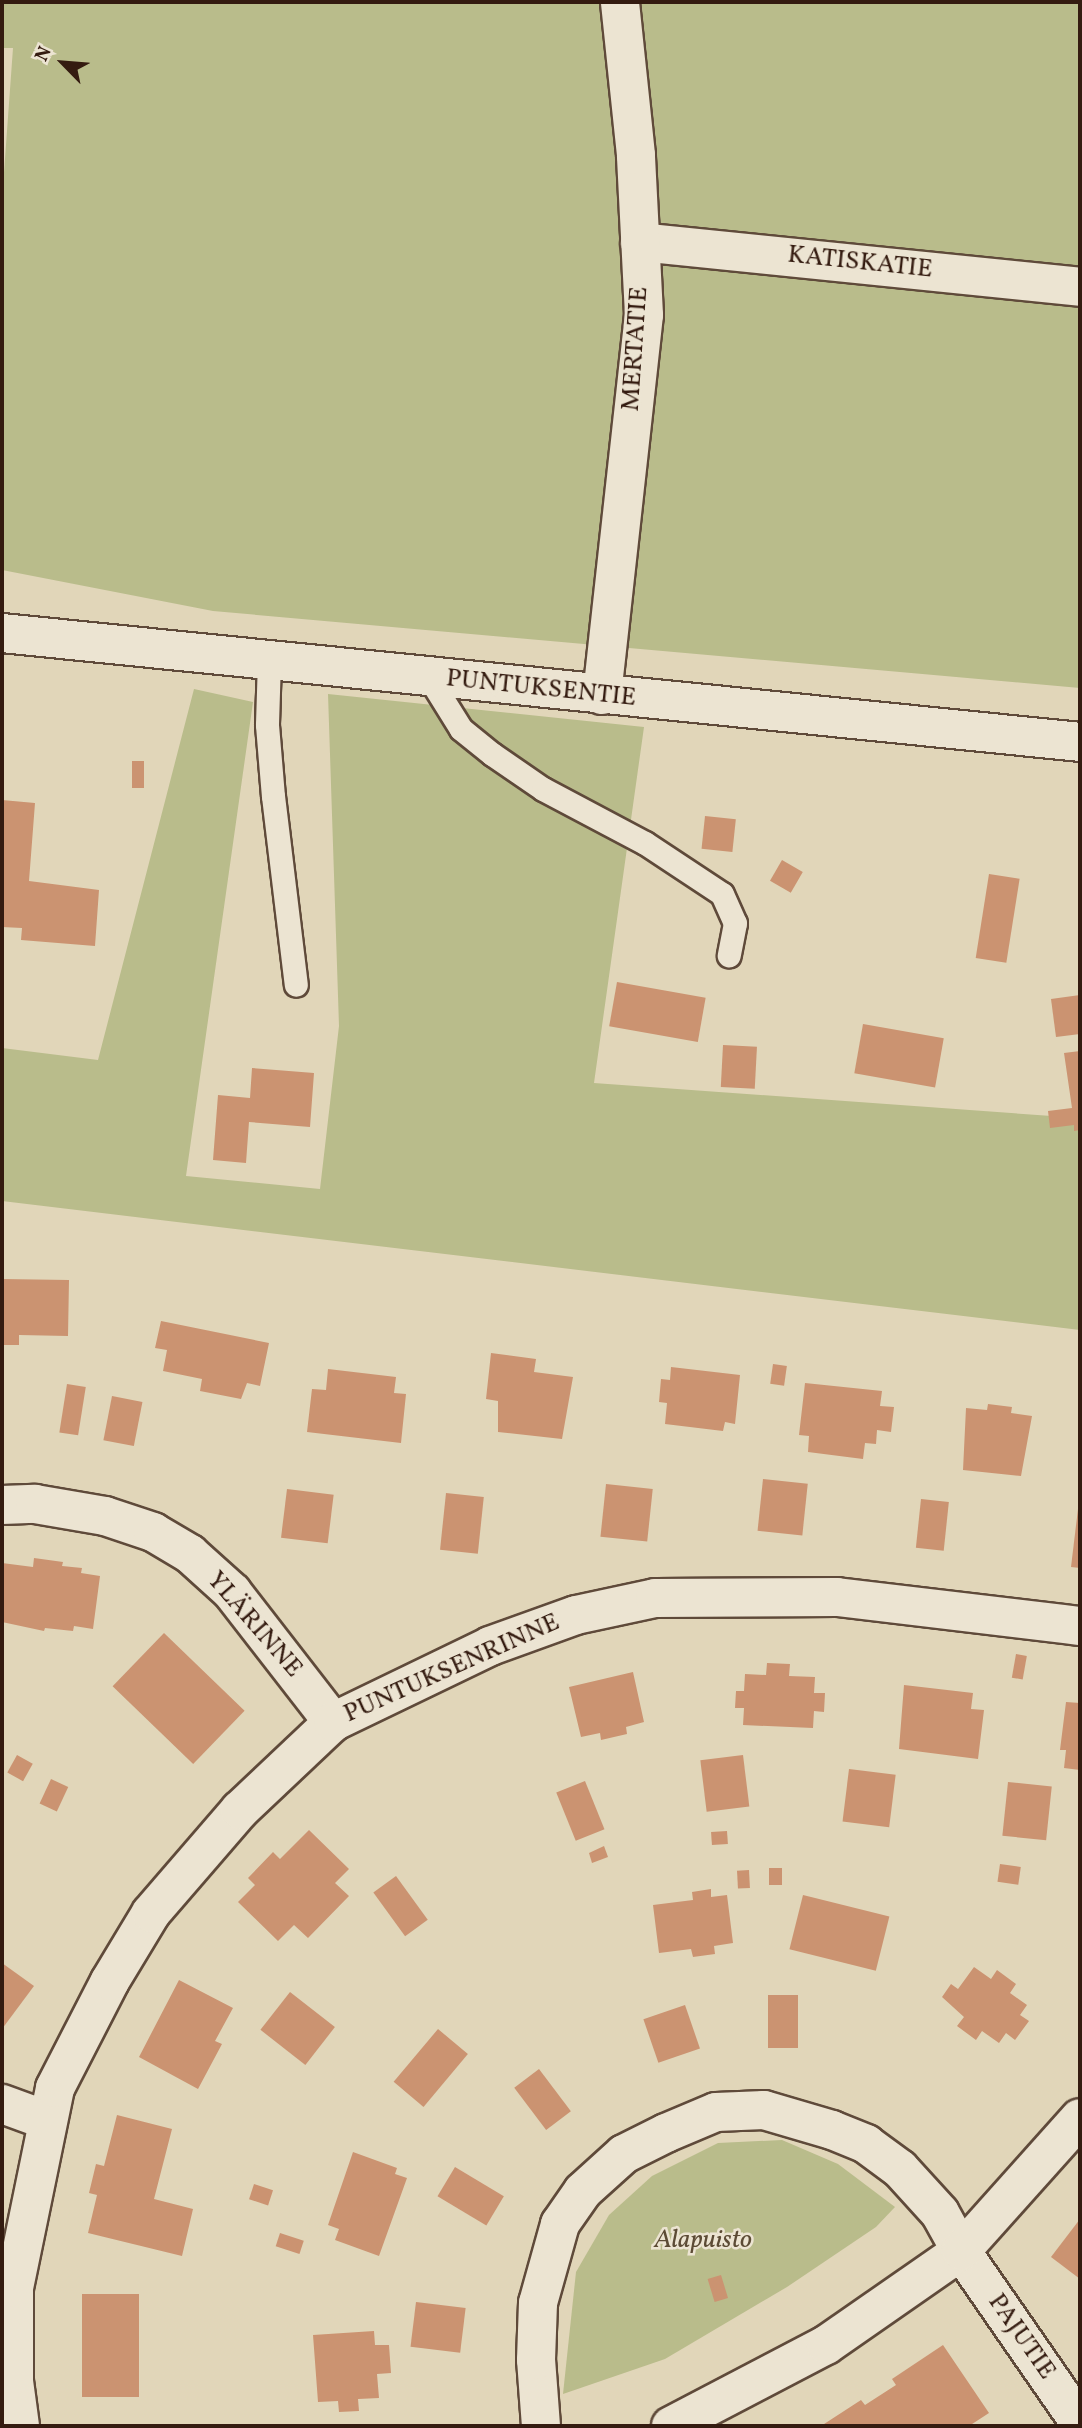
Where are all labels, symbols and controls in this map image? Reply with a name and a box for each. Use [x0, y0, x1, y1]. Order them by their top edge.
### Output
north arrow [28, 28, 98, 98]
text: N [29, 42, 59, 66]
street label: KATISKATIE [786, 240, 934, 286]
street label: MERTATIE [616, 286, 656, 412]
street label: PUNTUKSENTIE [444, 664, 638, 714]
street label: YLÄRINNE [199, 1566, 309, 1684]
street label: PUNTUKSENRINNE [339, 1607, 565, 1731]
park label: Alapuisto [654, 2225, 752, 2257]
street label: PAJUTIE [980, 2288, 1062, 2386]

